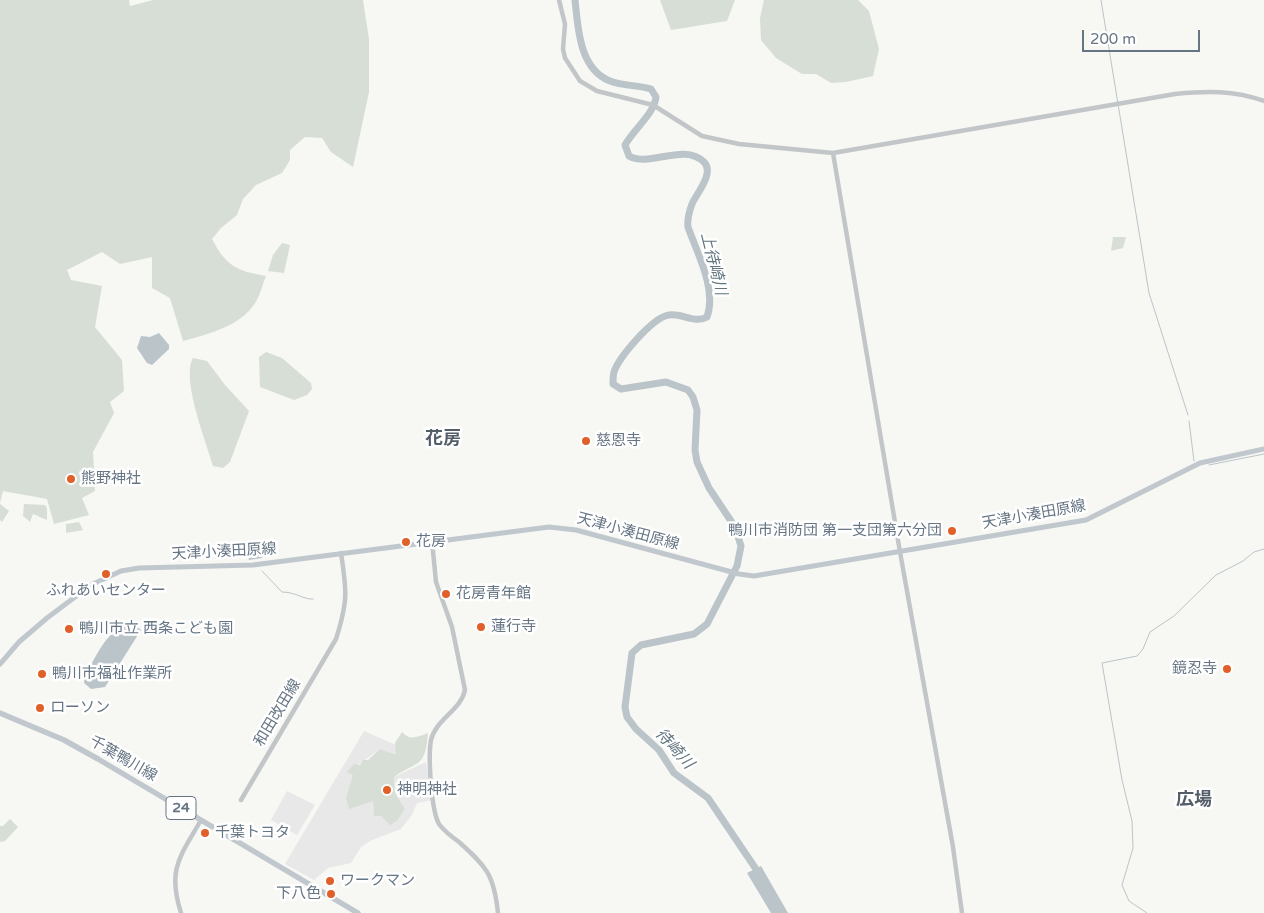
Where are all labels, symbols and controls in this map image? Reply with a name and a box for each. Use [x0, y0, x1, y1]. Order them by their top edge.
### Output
scale bar [1084, 20, 1202, 52]
text: 200 m [1090, 30, 1136, 48]
water label: 上待崎川 [696, 231, 730, 297]
district label: 花房 [425, 428, 461, 450]
place label: 慈恩寺 [596, 432, 641, 450]
marker: 慈恩寺 [580, 435, 592, 447]
place label: 熊野神社 [81, 470, 141, 488]
marker: 熊野神社 [65, 473, 77, 485]
street label: 天津小湊田原線 [981, 497, 1087, 533]
street label: 天津小湊田原線 [575, 510, 681, 554]
place label: 鴨川市消防団 第一支団第六分団 [728, 522, 942, 540]
marker: 鴨川市消防団 第一支団第六分団 [946, 525, 958, 537]
place label: 花房 [416, 533, 446, 551]
marker: 花房 [400, 536, 412, 548]
street label: 天津小湊田原線 [171, 540, 277, 564]
marker: ふれあいセンター [100, 568, 112, 580]
place label: ふれあいセンター [46, 582, 166, 600]
place label: 花房青年館 [456, 585, 531, 603]
marker: 花房青年館 [440, 588, 452, 600]
place label: 蓮行寺 [491, 618, 536, 636]
place label: 鴨川市立 西条こども園 [79, 620, 233, 638]
marker: 蓮行寺 [475, 621, 487, 633]
marker: 鴨川市立 西条こども園 [63, 623, 75, 635]
place label: 鏡忍寺 [1172, 660, 1217, 678]
marker: 鏡忍寺 [1221, 663, 1233, 675]
place label: 鴨川市福祉作業所 [52, 665, 172, 683]
marker: 鴨川市福祉作業所 [36, 668, 48, 680]
street label: 和田改田線 [251, 676, 305, 750]
place label: ローソン [50, 699, 110, 717]
marker: ローソン [34, 702, 46, 714]
water label: 待崎川 [651, 725, 697, 773]
street label: 千葉鴨川線 [86, 732, 160, 786]
place label: 神明神社 [397, 781, 457, 799]
marker: 神明神社 [381, 784, 393, 796]
district label: 広場 [1176, 789, 1212, 811]
road number: 24 [166, 796, 196, 820]
place label: 千葉トヨタ [215, 824, 290, 842]
marker: 千葉トヨタ [199, 827, 211, 839]
place label: ワークマン [340, 872, 415, 890]
marker: ワークマン [324, 875, 336, 887]
place label: 下八色 [276, 885, 321, 903]
marker: 下八色 [325, 888, 337, 900]

